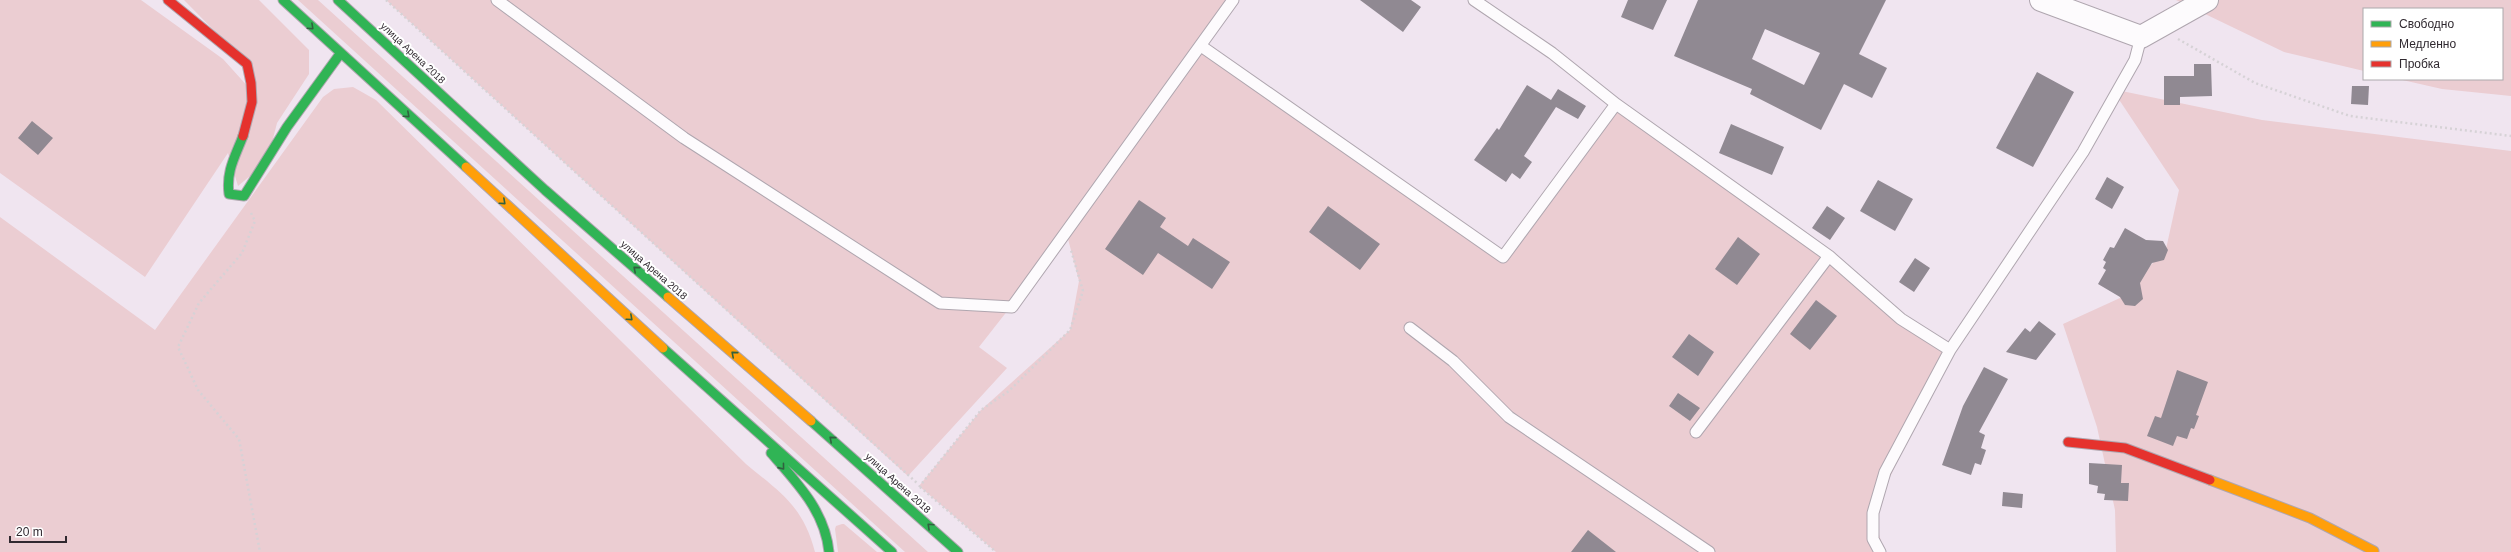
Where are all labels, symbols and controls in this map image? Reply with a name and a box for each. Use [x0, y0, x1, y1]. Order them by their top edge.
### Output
legend [2363, 8, 2503, 80]
text: Свободно [2399, 17, 2454, 31]
street label: улица Арена 2018 [378, 20, 448, 86]
one-way arrow [306, 22, 314, 30]
text: Медленно [2399, 37, 2456, 51]
text: Пробка [2399, 57, 2440, 71]
one-way arrow [402, 110, 410, 118]
one-way arrow [498, 198, 506, 205]
street label: улица Арена 2018 [619, 238, 690, 302]
one-way arrow [633, 266, 641, 273]
one-way arrow [625, 313, 633, 321]
one-way arrow [731, 352, 739, 359]
one-way arrow [829, 437, 837, 444]
street label: улица Арена 2018 [863, 451, 933, 516]
one-way arrow [778, 463, 785, 470]
scale bar [10, 518, 66, 544]
one-way arrow [927, 523, 934, 530]
text: 20 m [16, 525, 43, 539]

